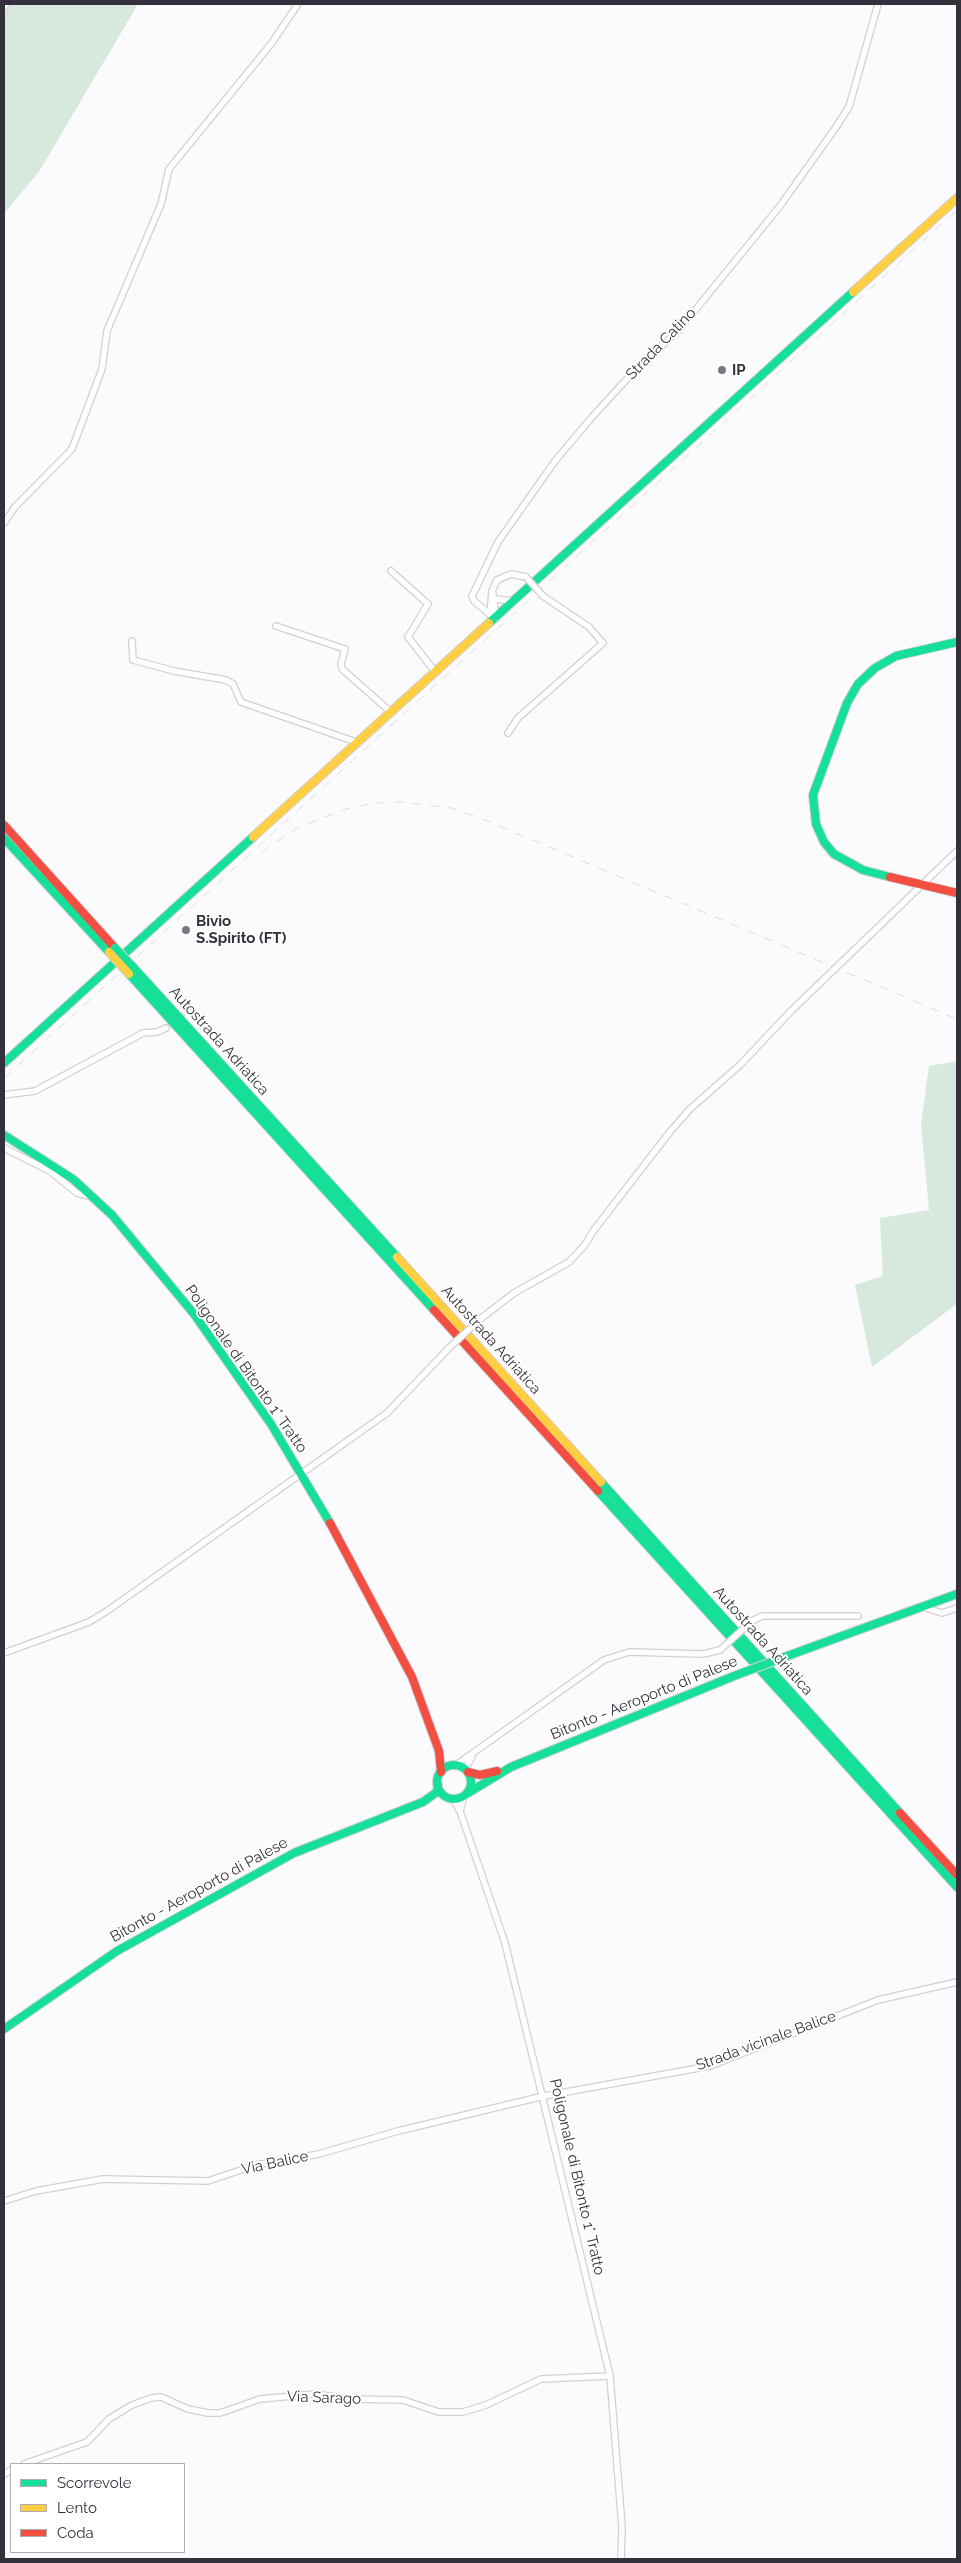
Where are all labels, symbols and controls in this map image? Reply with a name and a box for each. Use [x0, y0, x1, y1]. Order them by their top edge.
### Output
street label: Strada Catino [622, 304, 700, 384]
place label: IP [732, 361, 746, 379]
marker: IP [716, 364, 728, 376]
place label: Bivio S.Spirito (FT) [196, 912, 286, 947]
marker: Bivio S.Spirito (FT) [180, 924, 192, 936]
street label: Autostrada Adriatica [165, 983, 273, 1099]
street label: Poligonale di Bitonto 1° Tratto [181, 1282, 311, 1456]
street label: Autostrada Adriatica [437, 1282, 545, 1398]
street label: Autostrada Adriatica [709, 1583, 817, 1699]
street label: Bitonto - Aeroporto di Palese [548, 1652, 740, 1744]
street label: Bitonto - Aeroporto di Palese [107, 1834, 291, 1946]
street label: Strada vicinale Balice [694, 2007, 838, 2075]
street label: Poligonale di Bitonto 1° Tratto [546, 2077, 608, 2277]
street label: Via Balice [240, 2147, 310, 2179]
street label: Via Sarago [287, 2388, 361, 2408]
legend [10, 2463, 185, 2553]
text: Scorrevole [57, 2474, 132, 2492]
text: Lento [57, 2499, 97, 2517]
text: Coda [57, 2524, 94, 2542]

